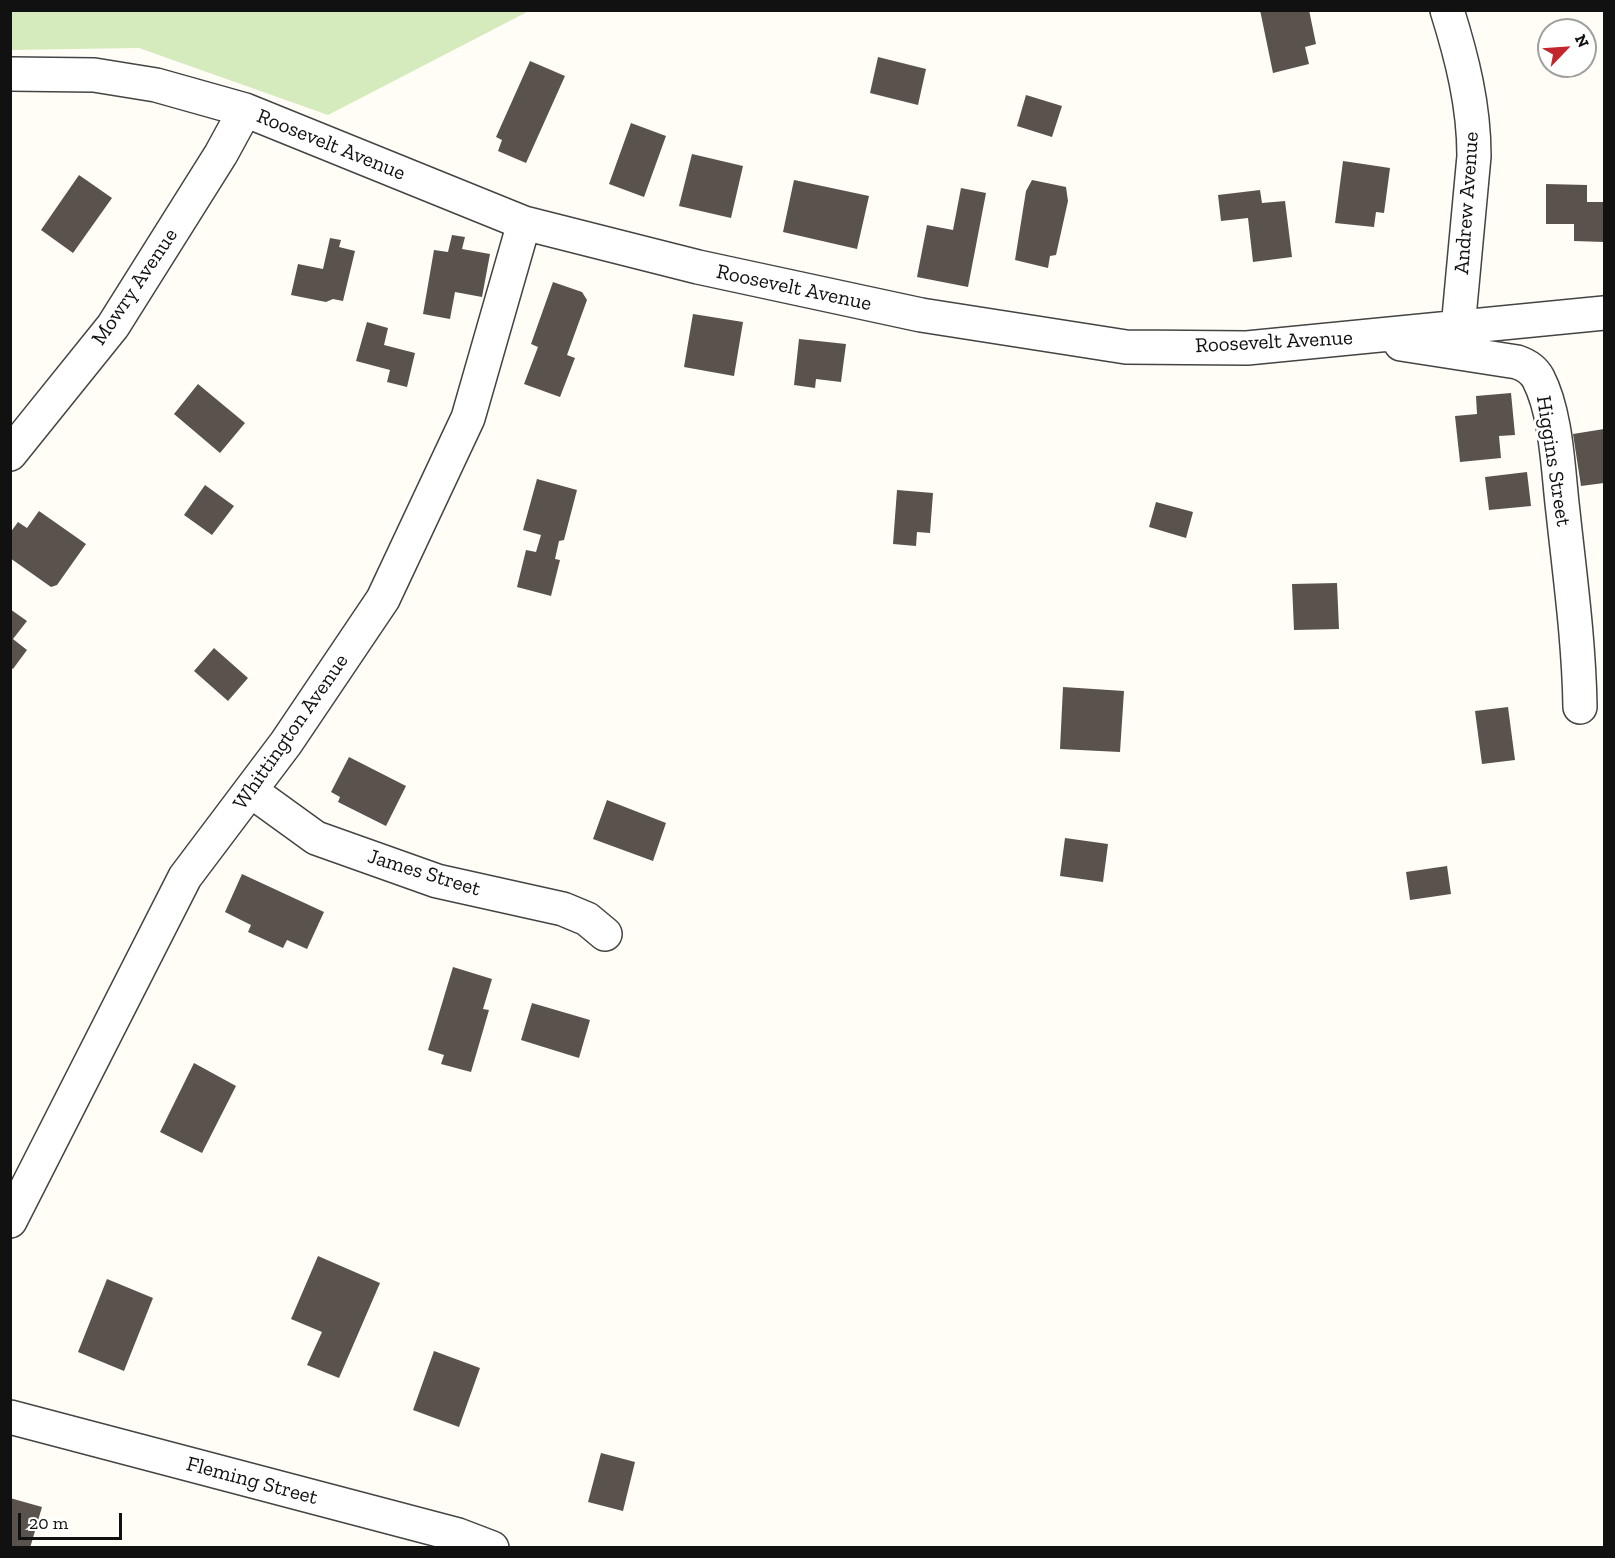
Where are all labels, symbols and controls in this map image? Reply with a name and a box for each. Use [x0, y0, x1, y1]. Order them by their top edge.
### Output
north arrow [1537, 18, 1597, 78]
text: N [1571, 31, 1593, 51]
street label: Roosevelt Avenue [253, 104, 409, 186]
street label: Andrew Avenue [1449, 131, 1485, 275]
street label: Mowry Avenue [87, 224, 183, 350]
street label: Roosevelt Avenue [714, 259, 874, 317]
street label: Roosevelt Avenue [1195, 325, 1353, 359]
street label: Higgins Street [1530, 394, 1576, 528]
street label: Whittington Avenue [228, 649, 354, 815]
street label: James Street [365, 844, 483, 902]
street label: Fleming Street [184, 1451, 320, 1511]
scale bar [21, 1501, 124, 1539]
text: 20 m [29, 1512, 68, 1534]

